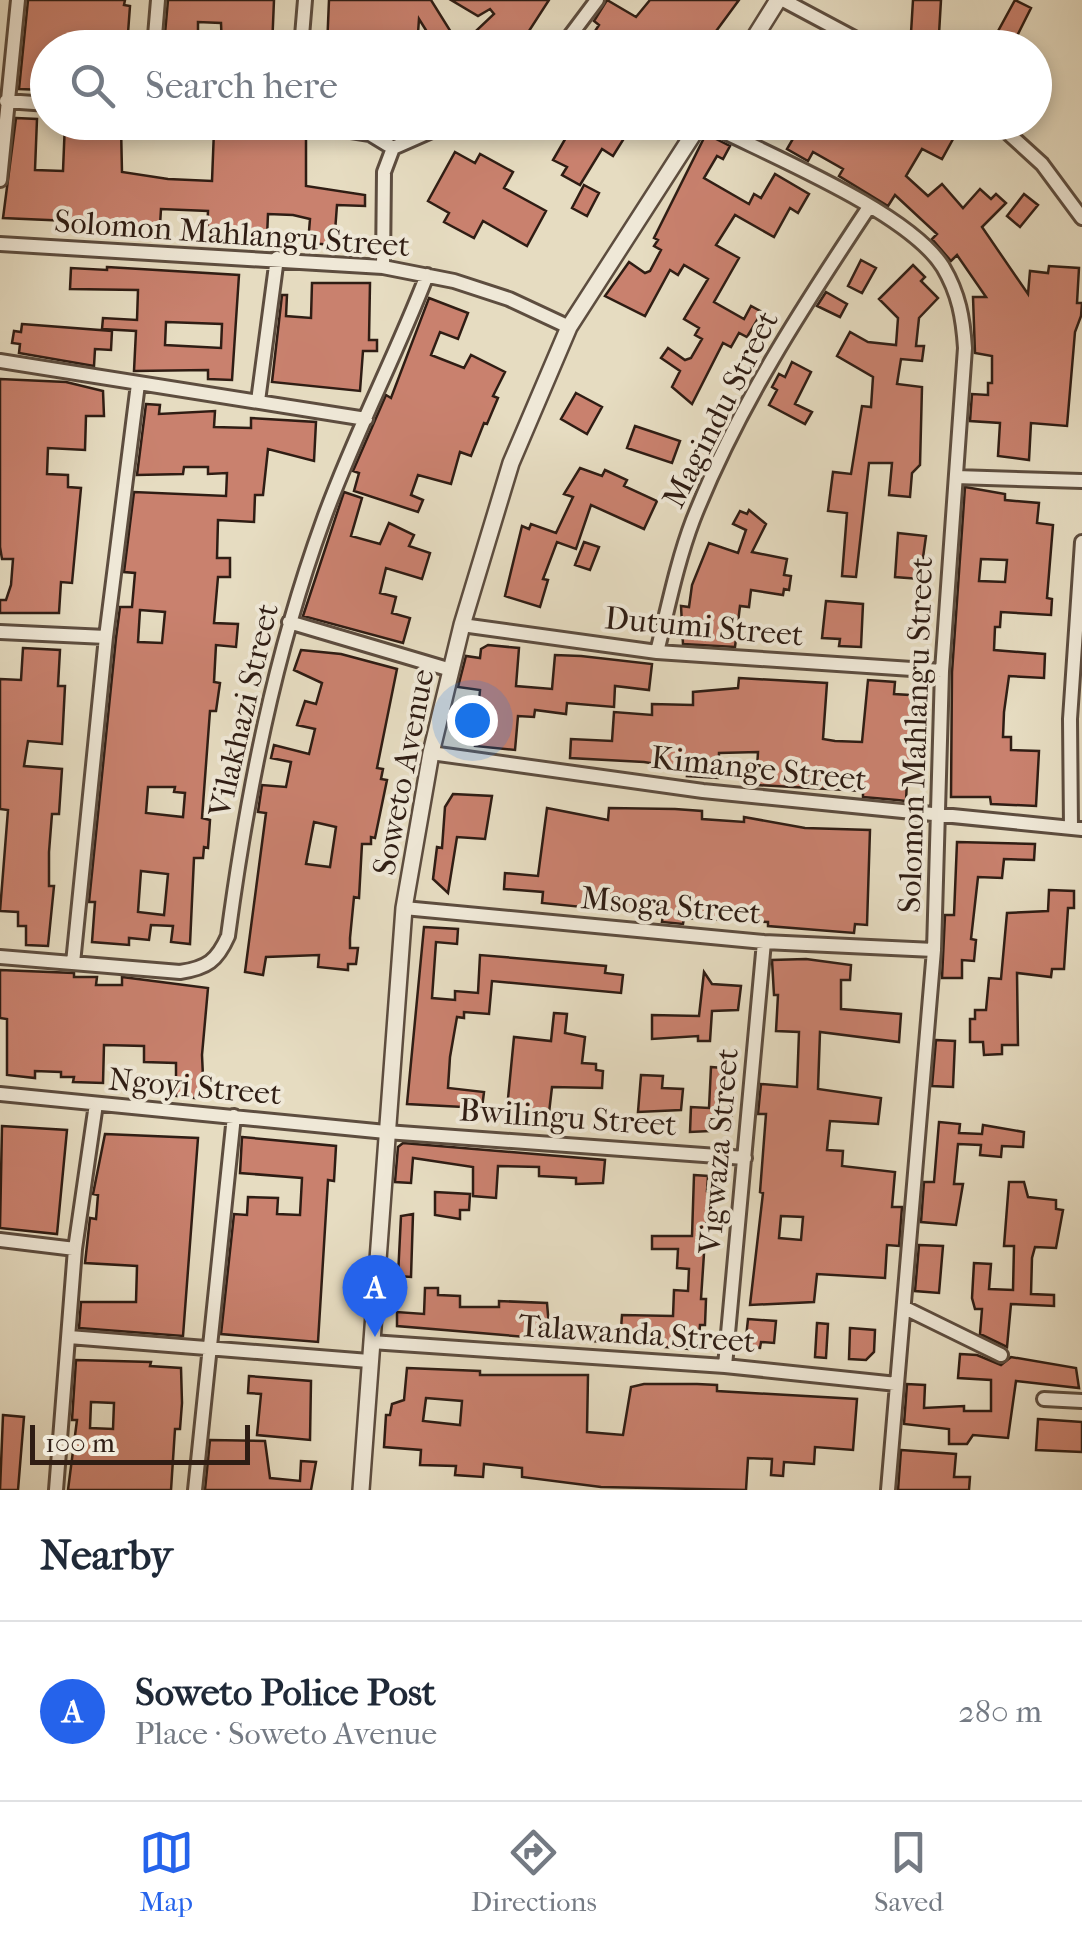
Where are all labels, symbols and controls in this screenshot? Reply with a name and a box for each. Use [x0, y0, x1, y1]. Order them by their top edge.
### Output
search box [30, 30, 1052, 140]
icon: search [65, 58, 120, 113]
text: Search here [145, 63, 338, 108]
street label: Solomon Mahlangu Street [53, 203, 412, 264]
street label: Magindu Street [655, 304, 786, 514]
street label: Solomon Mahlangu Street [891, 556, 940, 914]
street label: Vilakhazi Street [201, 599, 286, 821]
street label: Dutumi Street [603, 599, 805, 654]
street label: Soweto Avenue [365, 666, 442, 878]
your location [447, 695, 498, 746]
street label: Kimange Street [649, 739, 869, 798]
street label: Msoga Street [579, 879, 763, 932]
street label: Vigwaza Street [691, 1046, 746, 1256]
street label: Ngoyi Street [107, 1061, 284, 1113]
street label: Bwilingu Street [458, 1091, 679, 1144]
pin: A [342, 1254, 408, 1337]
street label: Talawanda Street [518, 1307, 757, 1360]
scale bar [30, 1420, 250, 1464]
text: 100 m [45, 1426, 115, 1459]
text: Nearby [40, 1531, 172, 1580]
text: Soweto Police Post [135, 1670, 436, 1715]
text: A [62, 1693, 83, 1730]
text: 280 m [958, 1693, 1042, 1730]
text: Place · Soweto Avenue [135, 1715, 437, 1752]
tab: Map [139, 1825, 194, 1918]
tab: Directions [471, 1825, 597, 1918]
tab: Saved [874, 1825, 943, 1918]

